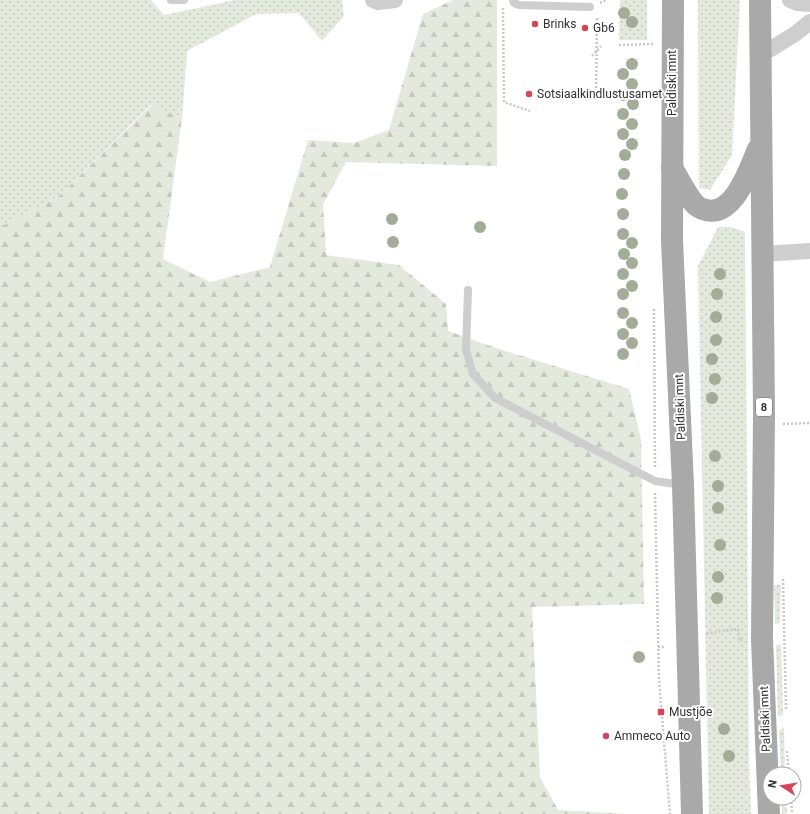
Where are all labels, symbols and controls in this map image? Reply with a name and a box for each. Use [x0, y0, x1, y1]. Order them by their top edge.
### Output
place label: Brinks [543, 17, 576, 31]
marker: Brinks [530, 19, 540, 29]
place label: Gb6 [593, 21, 615, 35]
marker: Gb6 [580, 23, 590, 33]
street label: Paldiski mnt [665, 50, 679, 116]
place label: Sotsiaalkindlustusamet [537, 87, 662, 101]
marker: Sotsiaalkindlustusamet [524, 89, 534, 99]
street label: Paldiski mnt [672, 374, 688, 440]
road number: 8 [756, 398, 772, 416]
street label: Paldiski mnt [757, 686, 773, 752]
place label: Mustjõe [669, 705, 712, 719]
marker: Mustjõe [656, 707, 666, 717]
place label: Ammeco Auto [614, 729, 691, 743]
marker: Ammeco Auto [601, 731, 611, 741]
north arrow [762, 766, 802, 806]
text: N [766, 779, 780, 789]

